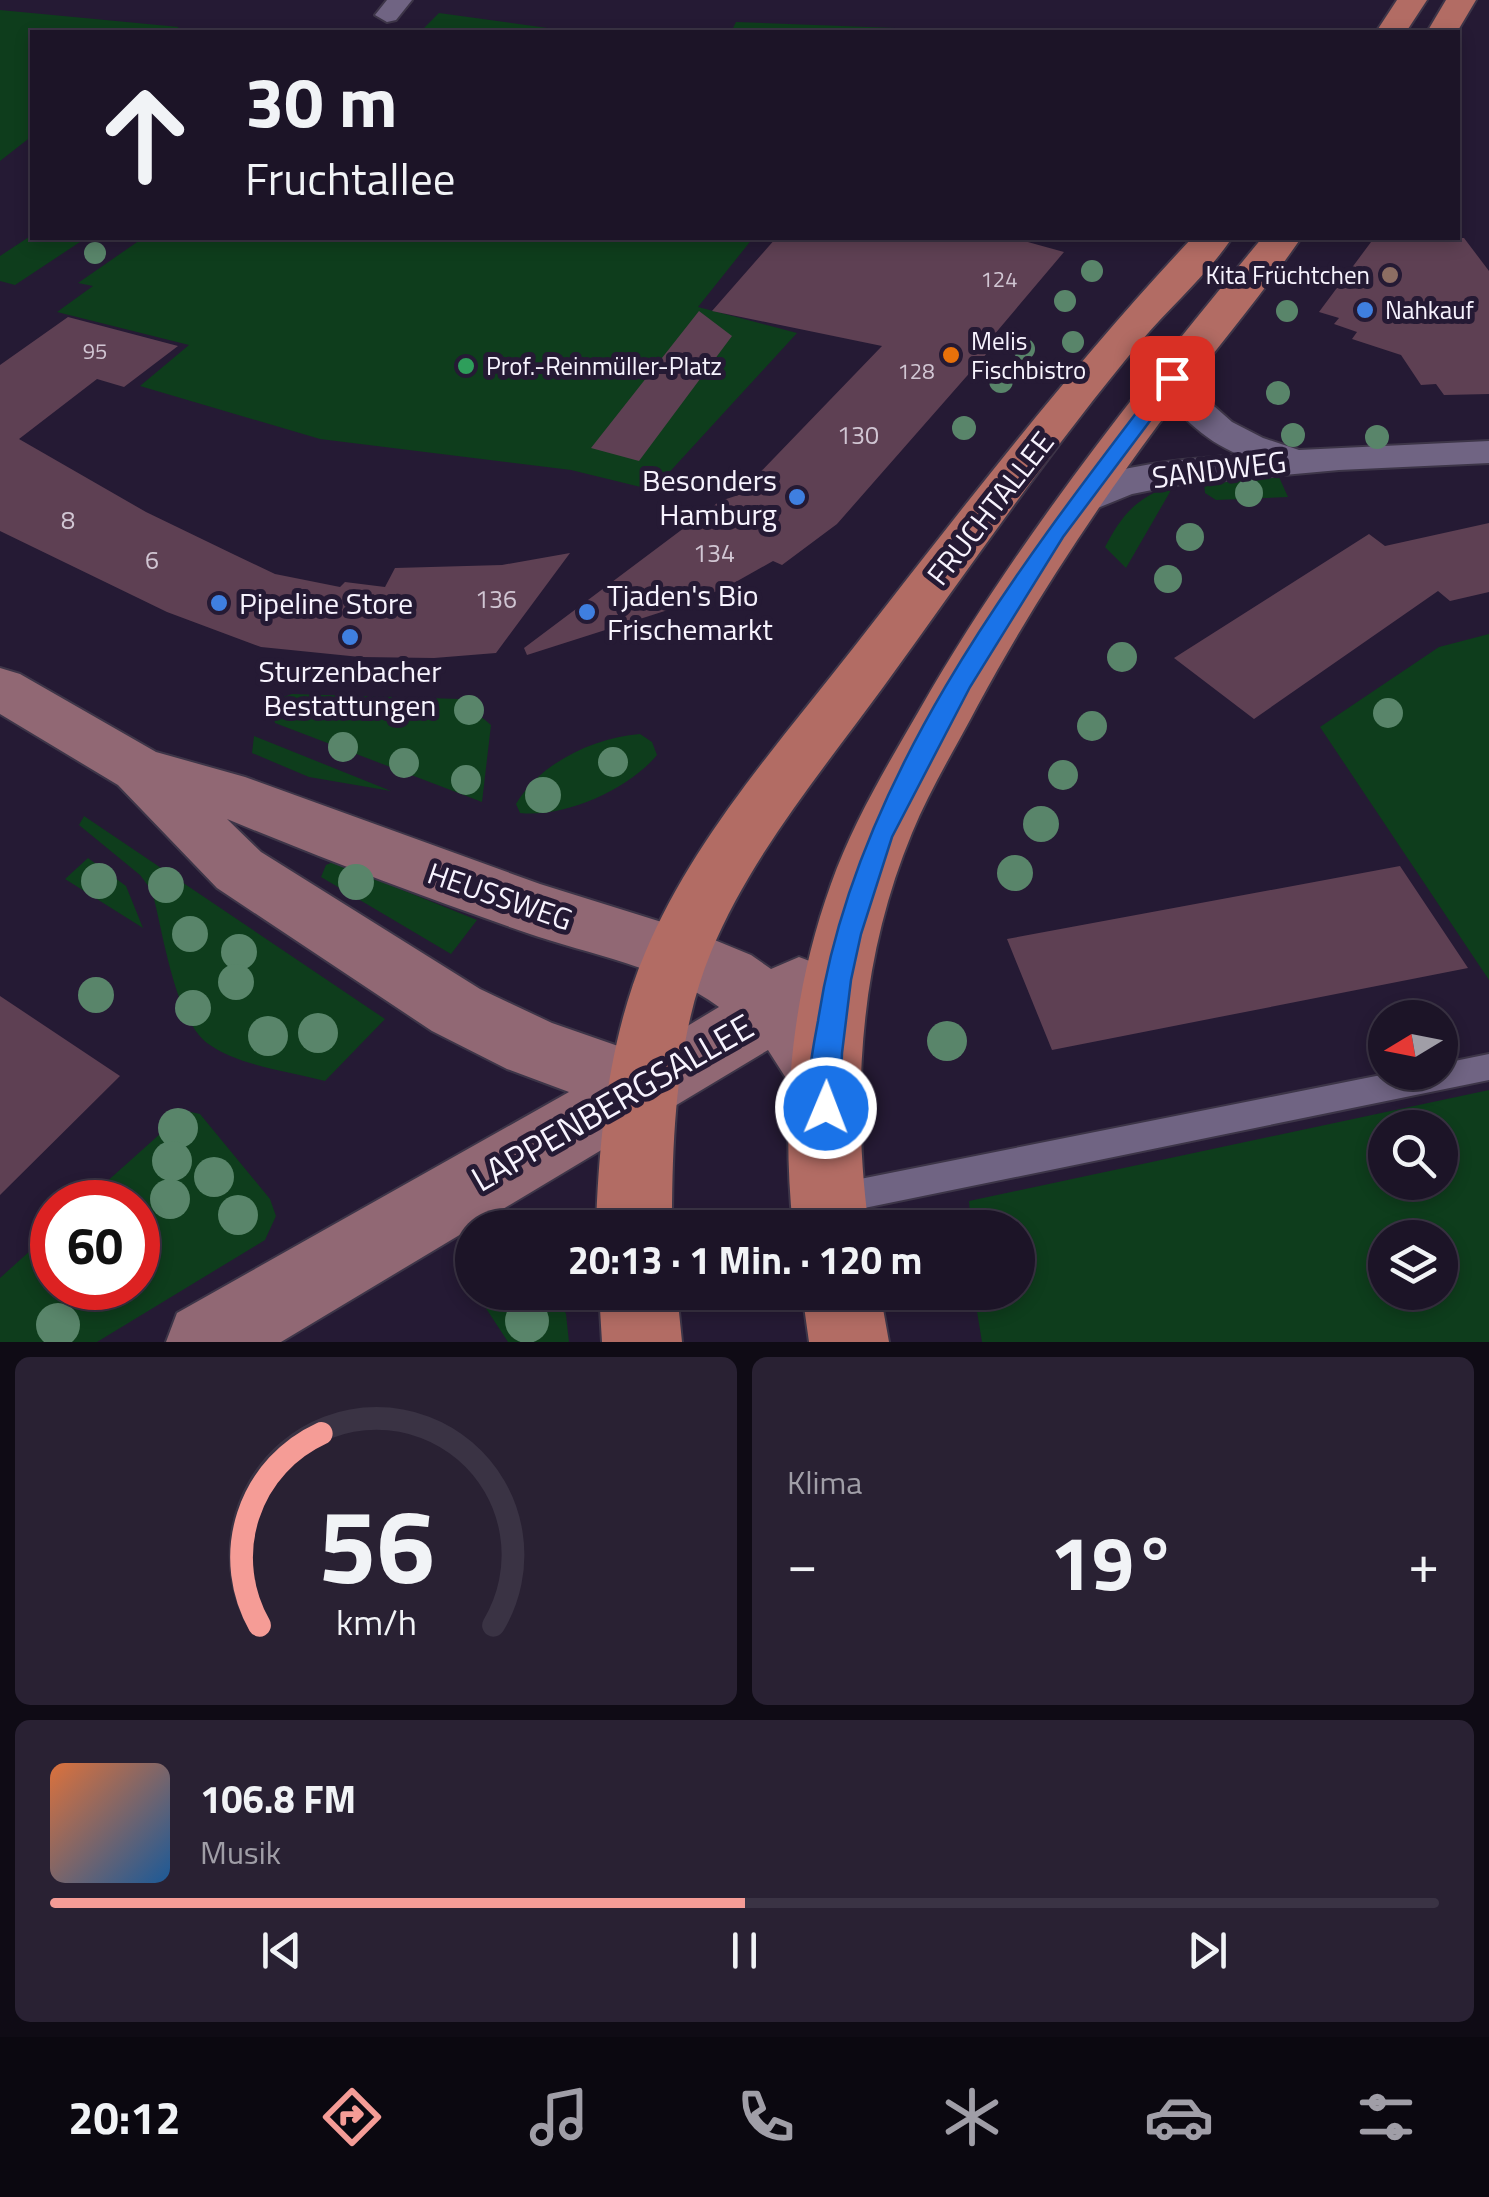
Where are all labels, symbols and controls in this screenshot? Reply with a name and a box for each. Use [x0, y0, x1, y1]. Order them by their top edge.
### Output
text: 30 m [245, 48, 398, 154]
icon: ahead [80, 70, 210, 200]
text: Fruchtallee [245, 144, 455, 212]
place label: Kita Früchtchen [1206, 256, 1370, 294]
house number: 124 [981, 262, 1017, 296]
marker: Kita Früchtchen [1379, 264, 1401, 286]
place label: Nahkauf [1385, 291, 1475, 329]
marker: Nahkauf [1354, 299, 1376, 321]
place label: Melis Fischbistro [971, 322, 1086, 389]
house number: 95 [83, 334, 107, 368]
pin [1130, 336, 1215, 421]
marker: Melis Fischbistro [940, 344, 962, 366]
place label: Prof.-Reinmüller-Platz [486, 347, 722, 385]
icon: arrive [1145, 351, 1200, 406]
house number: 128 [898, 354, 934, 388]
marker: Prof.-Reinmüller-Platz [455, 355, 477, 377]
house number: 130 [837, 416, 879, 454]
street label: FRUCHTALLEE [915, 421, 1065, 595]
street label: SANDWEG [1149, 438, 1289, 500]
place label: Besonders Hamburg [642, 457, 777, 537]
marker: Besonders Hamburg [786, 486, 808, 508]
house number: 8 [61, 501, 75, 539]
house number: 134 [693, 534, 735, 572]
house number: 6 [145, 541, 159, 579]
place label: Tjaden's Bio Frischemarkt [607, 572, 773, 652]
place label: Pipeline Store [239, 580, 413, 626]
house number: 136 [475, 580, 517, 618]
marker: Pipeline Store [208, 592, 230, 614]
marker: Tjaden's Bio Frischemarkt [576, 601, 598, 623]
marker: Sturzenbacher Bestattungen [339, 626, 361, 648]
place label: Sturzenbacher Bestattungen [258, 648, 442, 728]
street label: HEUSSWEG [422, 850, 578, 942]
street label: LAPPENBERGSALLEE [461, 999, 763, 1205]
north arrow [1368, 1000, 1458, 1090]
map controls [1368, 1000, 1458, 1310]
position arrow [774, 1056, 878, 1160]
button: search [1368, 1110, 1458, 1200]
speed limit sign: 60 [30, 1180, 160, 1310]
button: layers [1368, 1220, 1458, 1310]
text: 20:13 · 1 Min. · 120 m [568, 1231, 922, 1289]
text: Klima [787, 1458, 862, 1506]
text: 56 [318, 1465, 434, 1623]
text: 19° [1050, 1505, 1176, 1619]
text: − [787, 1521, 818, 1604]
text: + [1408, 1521, 1439, 1604]
text: km/h [336, 1594, 416, 1649]
text: 106.8 FM [200, 1770, 356, 1828]
text: Musik [200, 1828, 281, 1876]
icon: previous [254, 1923, 309, 1978]
icon: pause [717, 1923, 772, 1978]
icon: next [1180, 1923, 1235, 1978]
icon: directions [317, 2082, 387, 2152]
icon: music [524, 2082, 594, 2152]
icon: phone [731, 2082, 801, 2152]
icon: climate [937, 2082, 1007, 2152]
icon: car [1144, 2082, 1214, 2152]
icon: filters [1351, 2082, 1421, 2152]
text: 20:12 [68, 2083, 181, 2151]

